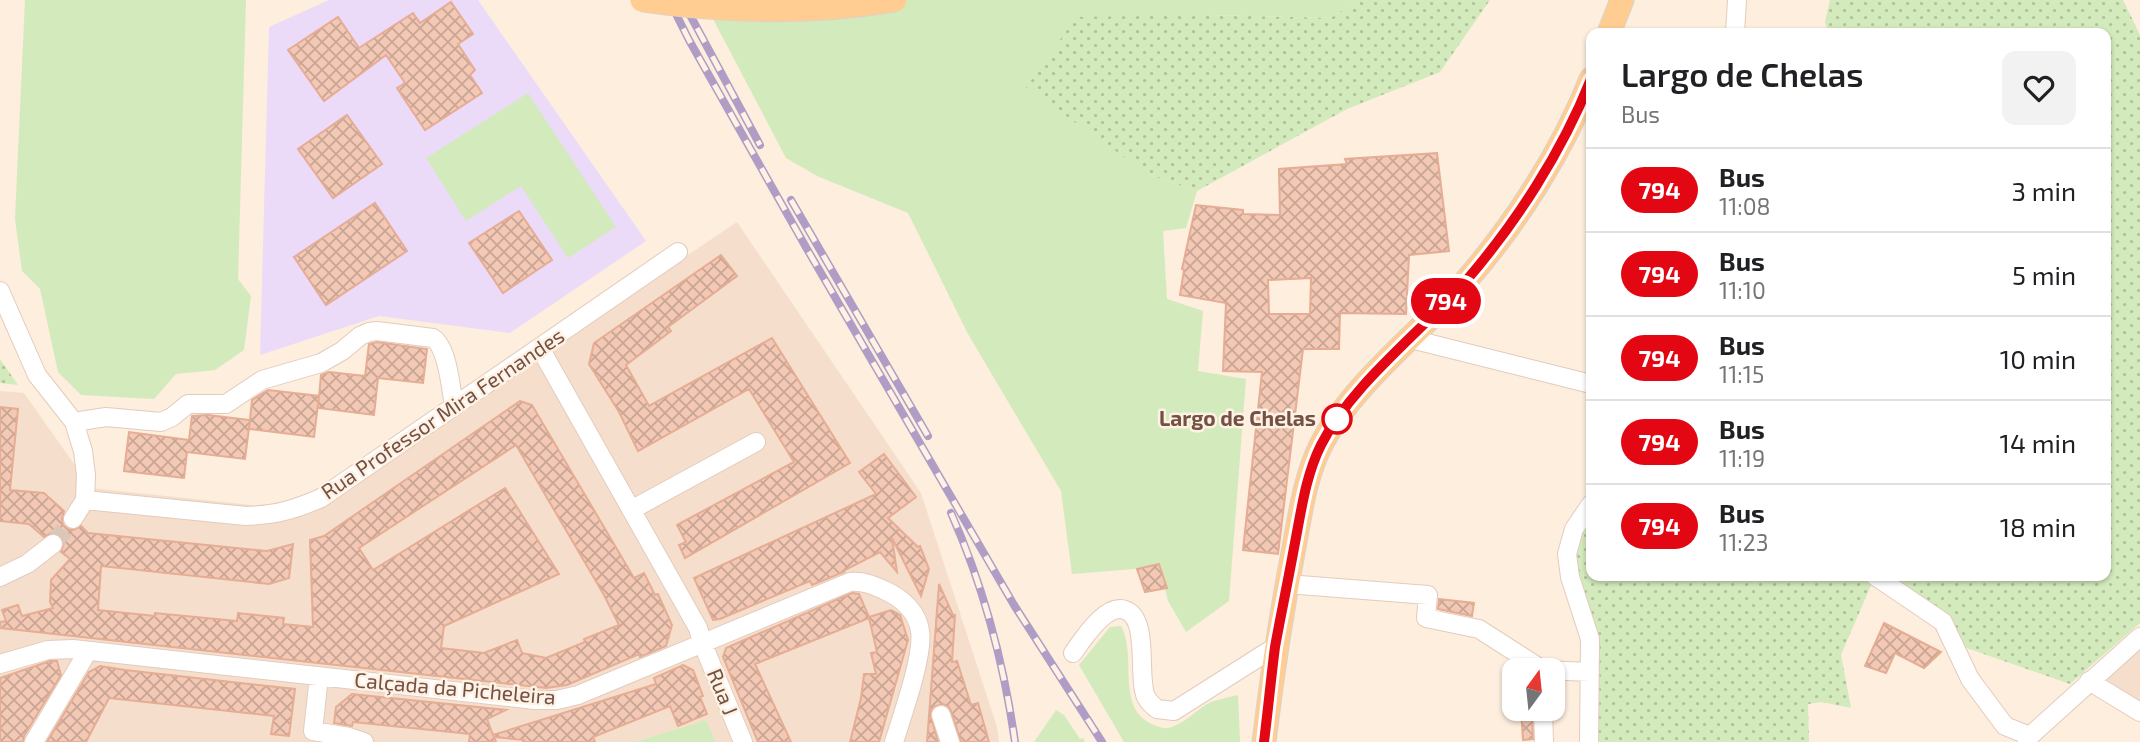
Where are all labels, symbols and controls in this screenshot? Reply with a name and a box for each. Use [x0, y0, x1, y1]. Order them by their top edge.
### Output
button: heart [2002, 51, 2076, 125]
text: Largo de Chelas [1621, 54, 1863, 94]
text: Bus [1621, 100, 1660, 128]
text: Bus [1719, 161, 1765, 192]
text: 794 [1638, 175, 1681, 204]
text: 3 min [2011, 175, 2076, 206]
text: 11:08 [1719, 192, 1771, 220]
text: Bus [1719, 245, 1765, 276]
text: 794 [1638, 259, 1681, 288]
text: 5 min [2012, 259, 2076, 290]
text: 11:10 [1719, 276, 1766, 304]
line badge: 794 [1406, 278, 1486, 324]
text: 794 [1425, 286, 1467, 315]
street label: Rua Professor Mira Fernandes [316, 322, 568, 503]
text: Bus [1719, 329, 1765, 360]
text: 794 [1638, 343, 1681, 372]
text: 10 min [2000, 343, 2076, 374]
text: 11:15 [1719, 360, 1764, 388]
marker: Largo de Chelas [1322, 404, 1352, 434]
place label: Largo de Chelas [1159, 405, 1316, 430]
text: Bus [1719, 413, 1765, 444]
text: 794 [1638, 427, 1681, 456]
text: 14 min [2000, 427, 2076, 458]
text: 11:19 [1719, 444, 1765, 472]
text: Bus [1719, 497, 1765, 528]
text: 794 [1638, 511, 1681, 540]
text: 18 min [2000, 511, 2076, 542]
text: 11:23 [1719, 528, 1768, 556]
north arrow [1502, 658, 1564, 721]
map controls [1502, 658, 1565, 721]
street label: Rua J [703, 665, 744, 718]
street label: Calçada da Picheleira [353, 666, 557, 711]

